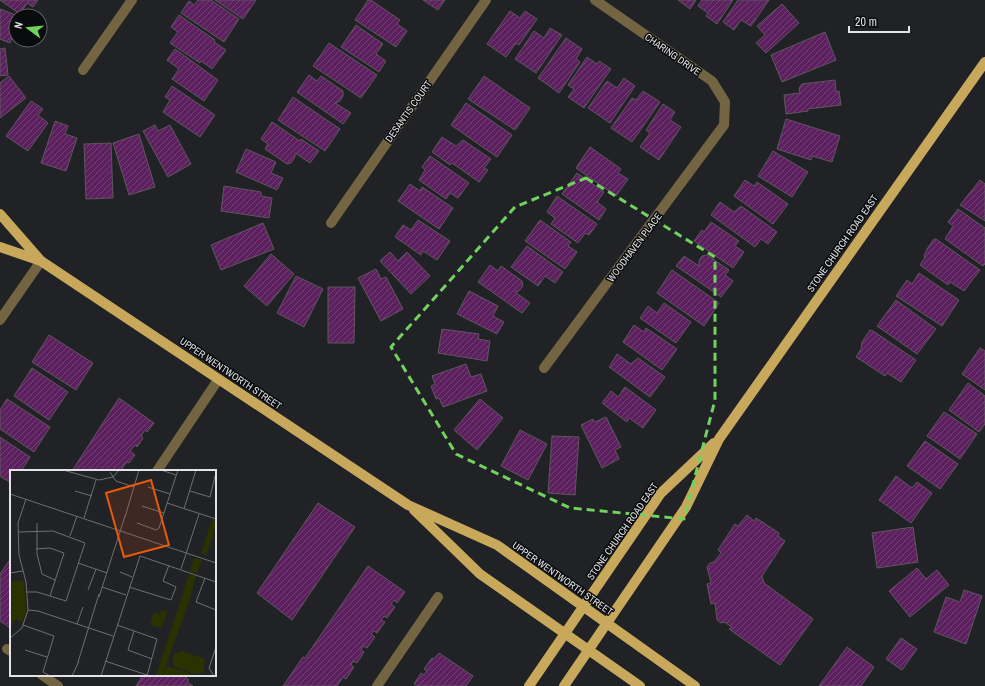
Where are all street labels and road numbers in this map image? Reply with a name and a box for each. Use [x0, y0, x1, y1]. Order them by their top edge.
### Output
street label: CHARING DRIVE [642, 30, 703, 78]
street label: DESANTIS COURT [382, 78, 434, 145]
street label: STONE CHURCH ROAD EAST [804, 192, 881, 294]
street label: WOODHAVEN PLACE [604, 210, 665, 284]
street label: UPPER WENTWORTH STREET [177, 334, 284, 412]
street label: STONE CHURCH ROAD EAST [584, 480, 661, 582]
street label: UPPER WENTWORTH STREET [510, 539, 616, 618]

